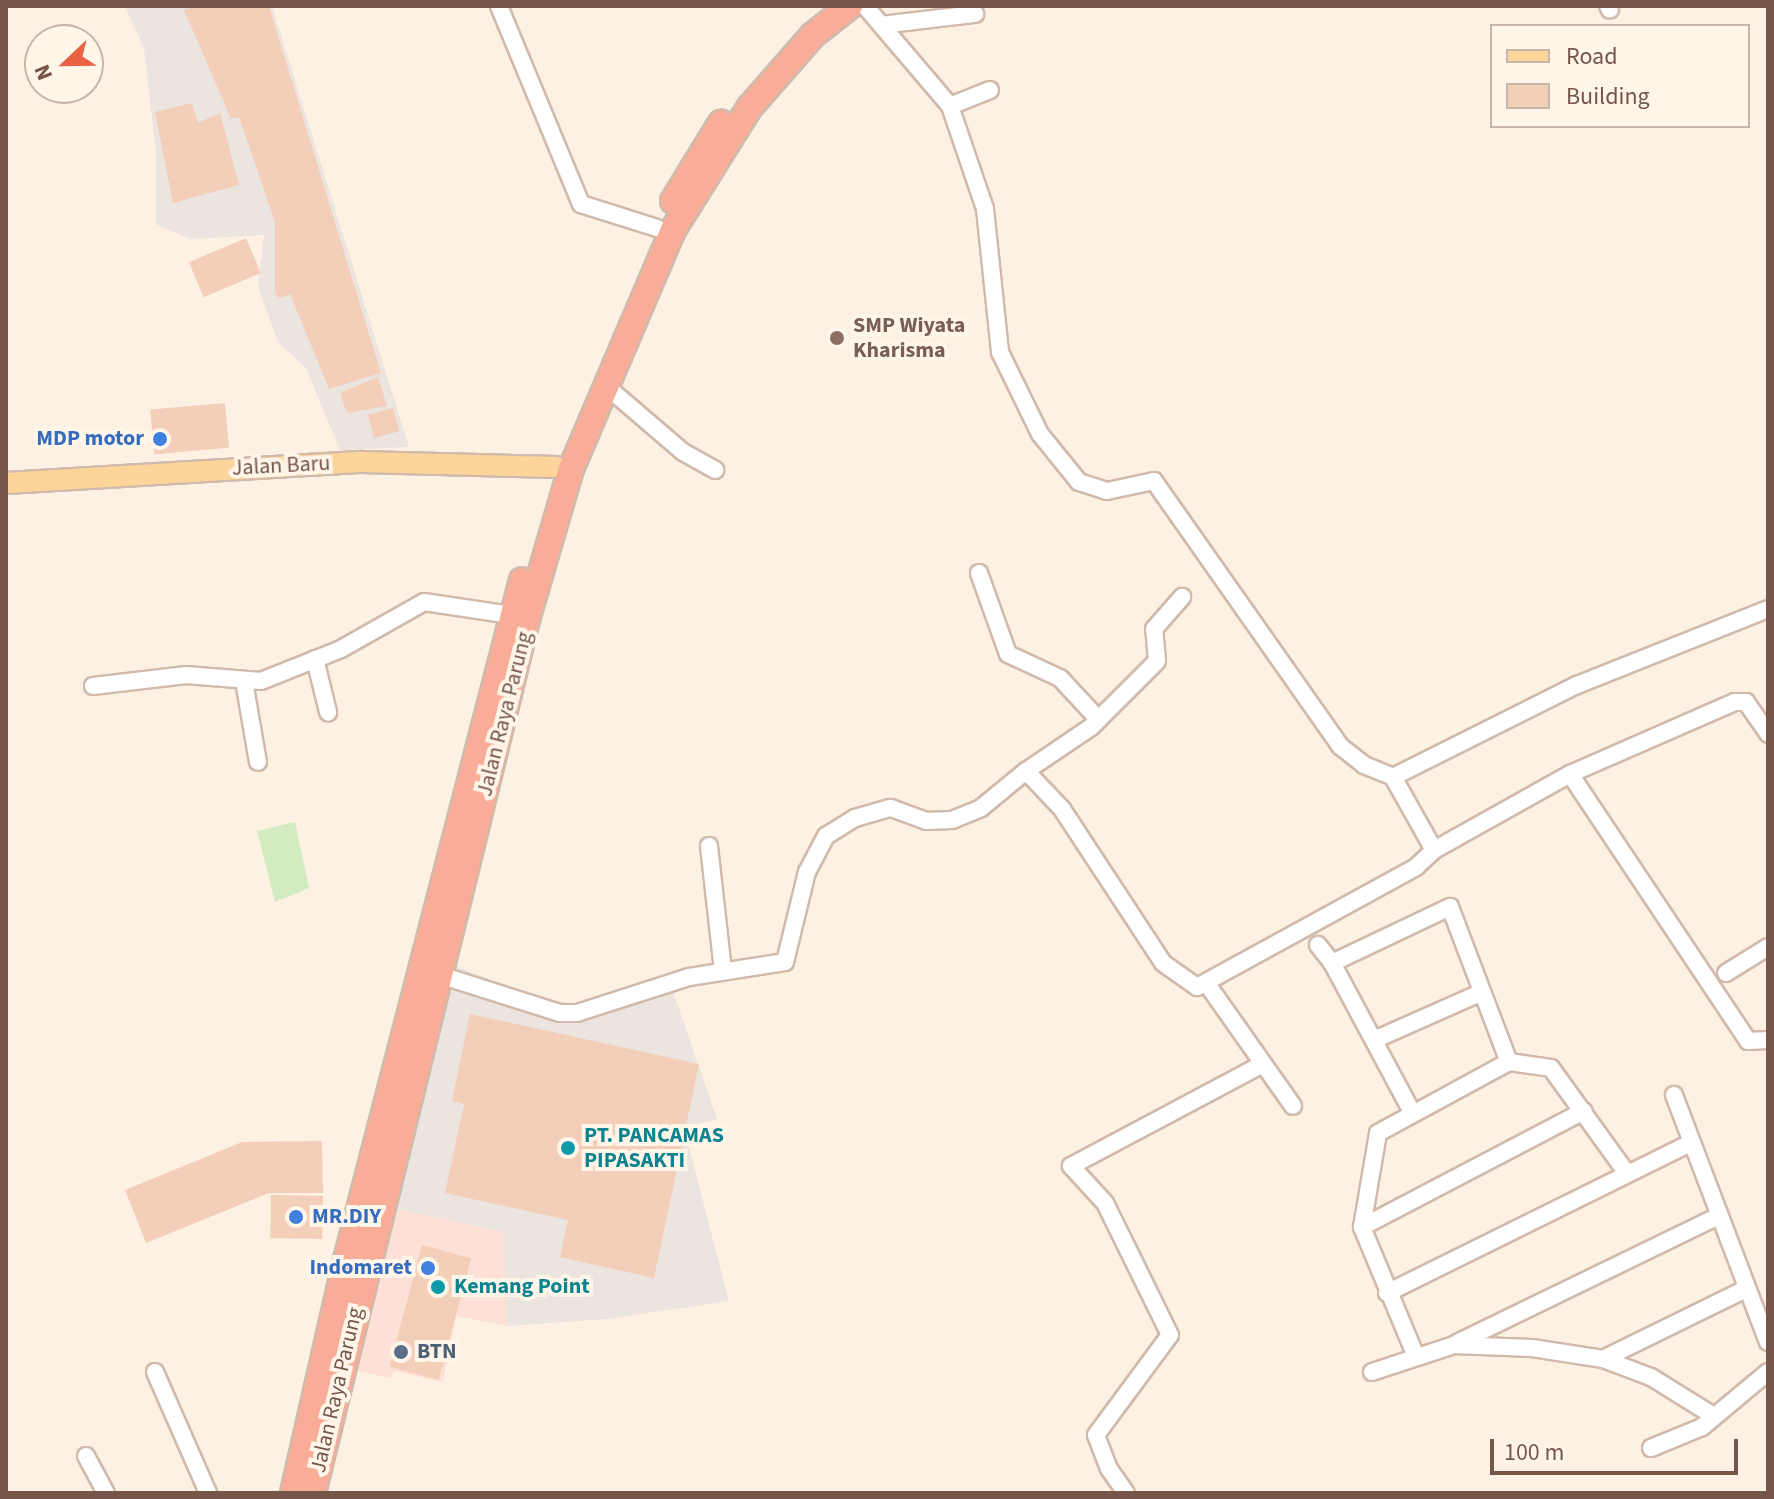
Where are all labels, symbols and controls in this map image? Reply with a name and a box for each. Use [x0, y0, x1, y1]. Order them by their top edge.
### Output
north arrow [24, 24, 104, 104]
legend [1490, 24, 1750, 128]
text: Road [1566, 39, 1618, 74]
text: N [26, 59, 61, 85]
text: Building [1566, 79, 1650, 114]
place label: SMP Wiyata Kharisma [853, 312, 965, 364]
marker: SMP Wiyata Kharisma [828, 329, 846, 347]
place label: MDP motor [36, 426, 144, 452]
marker: MDP motor [151, 430, 169, 448]
street label: Jalan Baru [231, 450, 331, 482]
street label: Jalan Raya Parung [472, 629, 538, 799]
place label: PT. PANCAMAS PIPASAKTI [584, 1122, 724, 1174]
marker: PT. PANCAMAS PIPASAKTI [559, 1139, 577, 1157]
place label: MR.DIY [312, 1204, 381, 1230]
marker: MR.DIY [287, 1208, 305, 1226]
place label: Indomaret [309, 1255, 412, 1281]
marker: Indomaret [419, 1259, 437, 1277]
place label: Kemang Point [454, 1274, 590, 1300]
marker: Kemang Point [429, 1278, 447, 1296]
street label: Jalan Raya Parung [305, 1305, 369, 1475]
place label: BTN [417, 1339, 457, 1365]
marker: BTN [392, 1343, 410, 1361]
scale bar [1494, 1423, 1742, 1473]
text: 100 m [1504, 1435, 1564, 1470]

